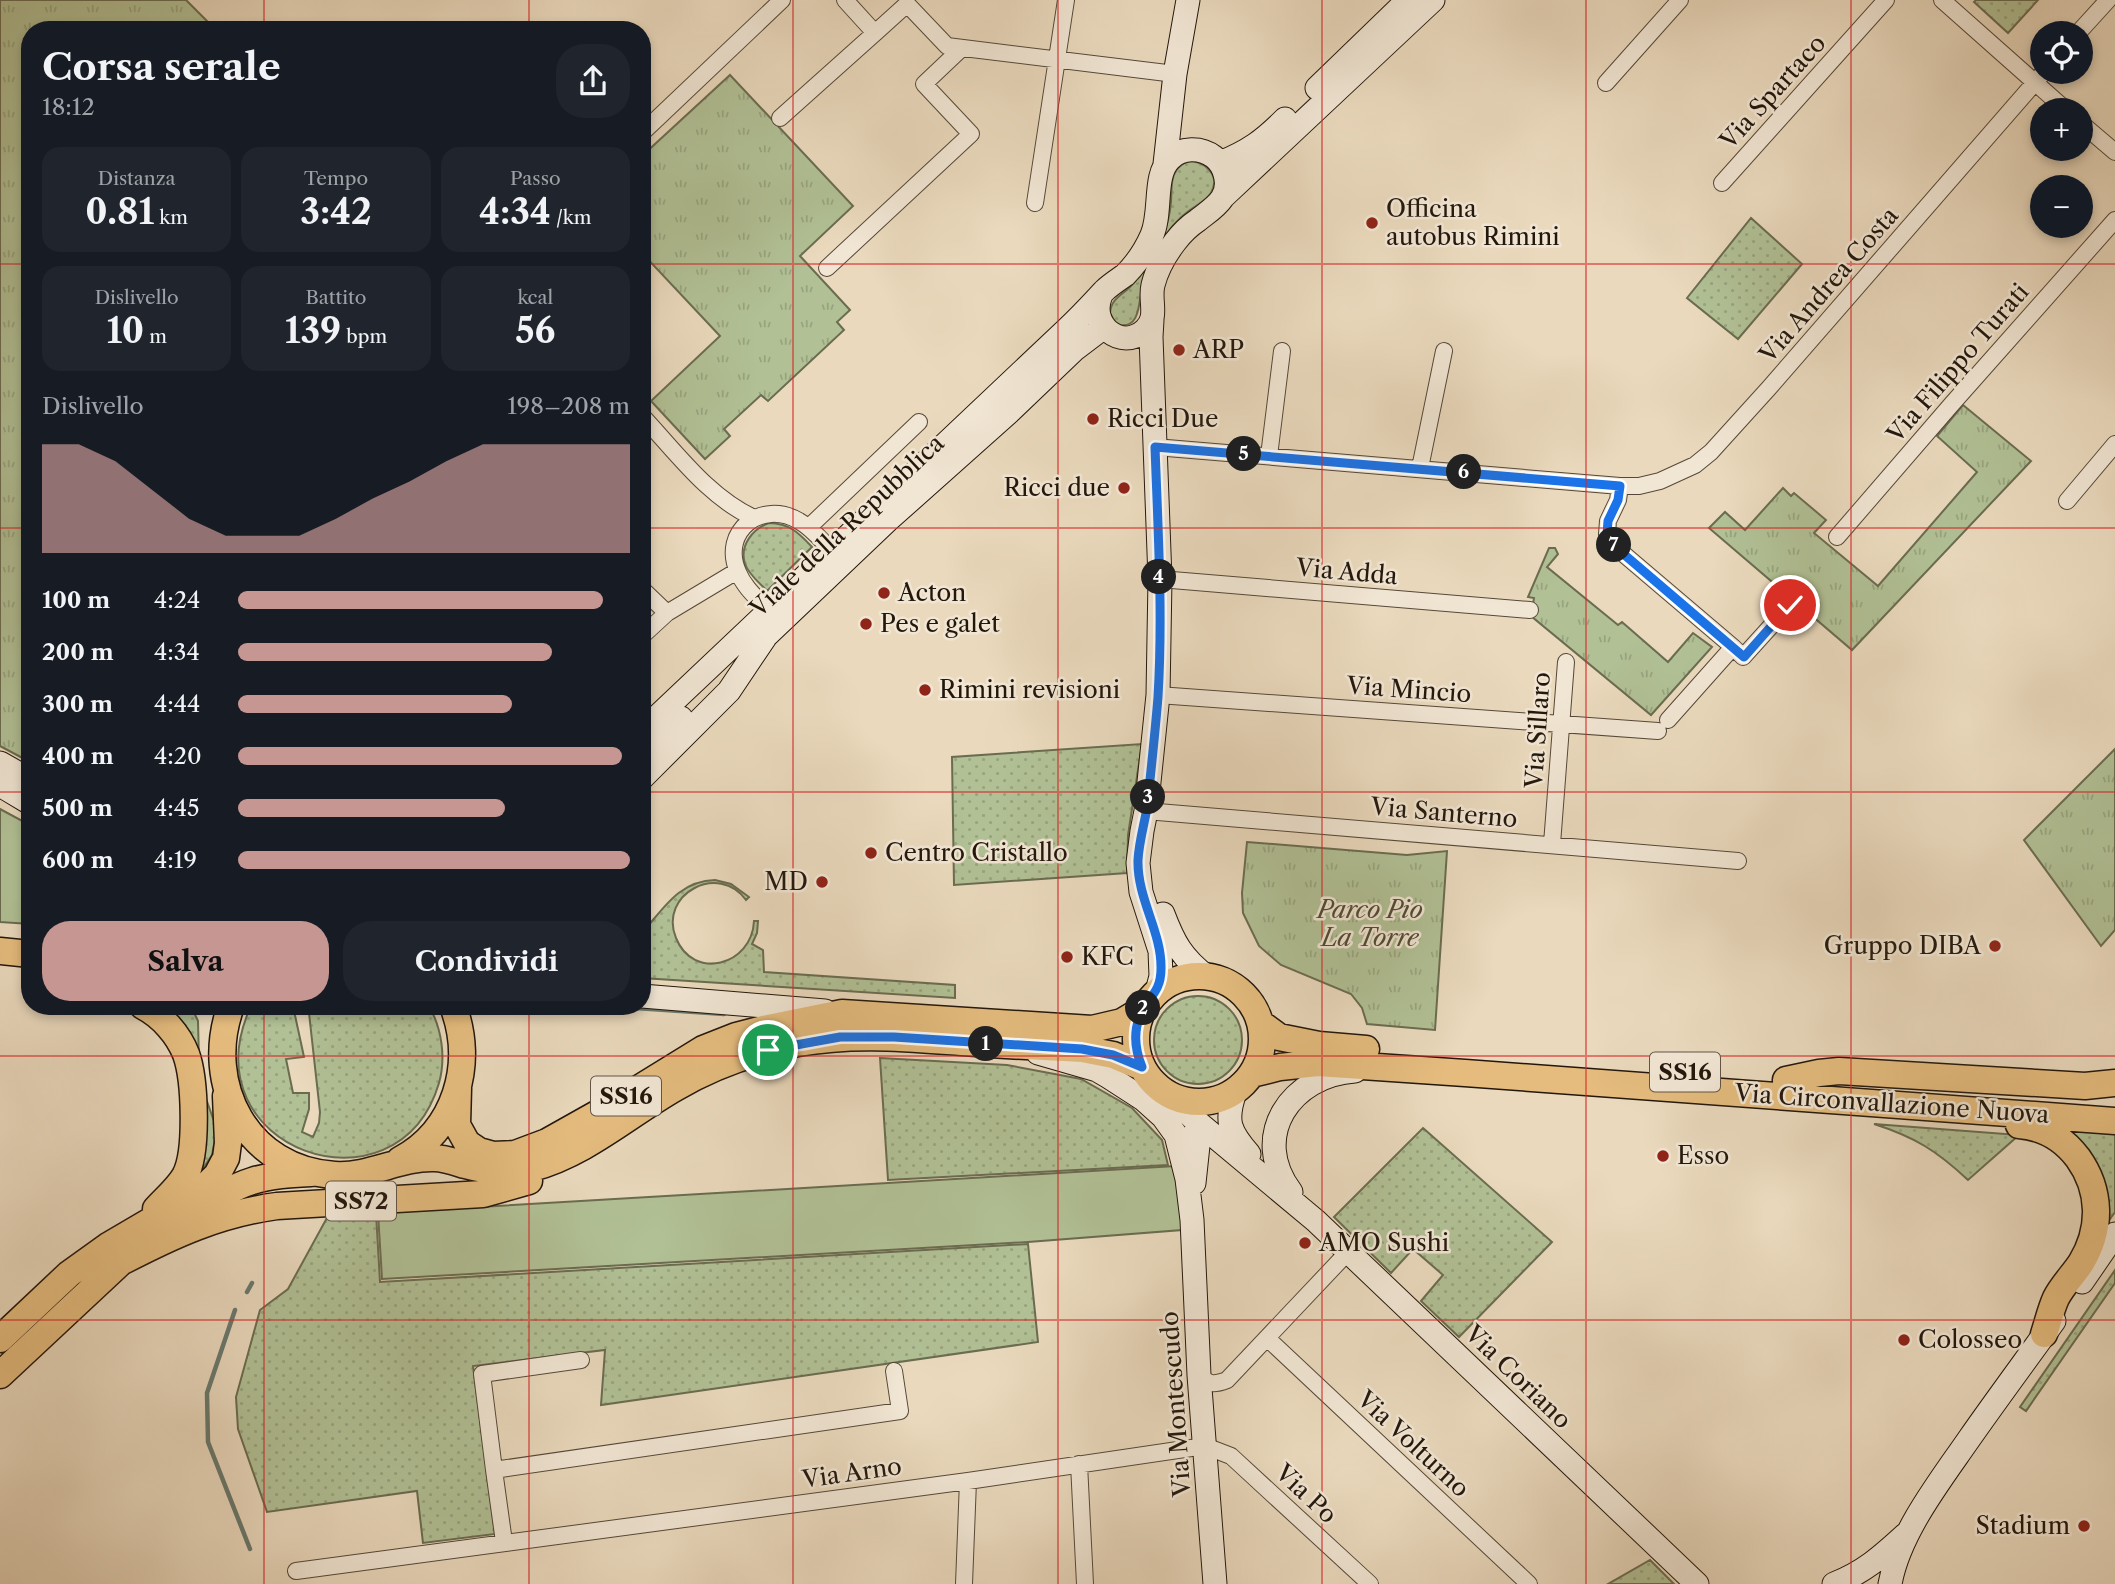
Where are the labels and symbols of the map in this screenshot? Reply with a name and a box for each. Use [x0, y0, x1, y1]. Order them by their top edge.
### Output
street label: Via Spartaco [1713, 29, 1831, 156]
place label: Officina autobus Rimini [1386, 194, 1560, 251]
street label: Via Andrea Costa [1753, 201, 1904, 369]
marker: Officina autobus Rimini [1364, 215, 1380, 231]
street label: Via Filippo Turati [1880, 277, 2035, 449]
place label: ARP [1192, 335, 1244, 364]
marker: ARP [1171, 342, 1187, 358]
place label: Ricci Due [1107, 404, 1218, 433]
marker: Ricci Due [1085, 411, 1101, 427]
street label: Viale della Repubblica [743, 428, 950, 624]
pin: 5 [1226, 436, 1262, 472]
pin: 6 [1446, 454, 1482, 490]
place label: Ricci due [1003, 473, 1110, 502]
marker: Ricci due [1116, 480, 1132, 496]
pin: 7 [1596, 528, 1632, 562]
street label: Via Adda [1294, 553, 1399, 590]
pin: 4 [1142, 560, 1176, 594]
pin [1760, 575, 1820, 635]
place label: Acton [897, 578, 966, 607]
marker: Acton [876, 585, 892, 601]
place label: Pes e galet [880, 609, 1000, 638]
marker: Pes e galet [858, 616, 874, 632]
street label: Via Mincio [1345, 671, 1472, 708]
street label: Via Sillaro [1519, 671, 1556, 790]
place label: Rimini revisioni [939, 675, 1120, 704]
marker: Rimini revisioni [917, 682, 933, 698]
pin: 3 [1130, 780, 1166, 814]
street label: Via Santerno [1369, 792, 1519, 833]
place label: Centro Cristallo [885, 838, 1068, 867]
marker: Centro Cristallo [863, 845, 879, 861]
place label: MD [764, 867, 808, 896]
marker: MD [814, 874, 830, 890]
park label: Parco Pio La Torre [1315, 895, 1423, 952]
place label: Gruppo DIBA [1824, 931, 1982, 960]
marker: Gruppo DIBA [1987, 938, 2003, 954]
place label: KFC [1081, 942, 1134, 971]
marker: KFC [1059, 949, 1075, 965]
pin: 2 [1126, 990, 1160, 1026]
pin [738, 1020, 798, 1080]
pin: 1 [968, 1026, 1004, 1062]
road number: SS16 [1650, 1052, 1720, 1092]
road number: SS16 [591, 1077, 661, 1116]
street label: Via Circonvallazione Nuova [1733, 1078, 2050, 1129]
place label: Esso [1677, 1141, 1729, 1170]
marker: Esso [1655, 1148, 1671, 1164]
road number: SS72 [326, 1182, 396, 1220]
place label: AMO Sushi [1318, 1228, 1449, 1257]
marker: AMO Sushi [1297, 1235, 1313, 1251]
street label: Via Montescudo [1155, 1310, 1197, 1499]
street label: Via Coriano [1458, 1318, 1577, 1434]
place label: Colosseo [1918, 1325, 2022, 1354]
marker: Colosseo [1896, 1332, 1912, 1348]
street label: Via Volturno [1351, 1384, 1475, 1503]
street label: Via Arno [799, 1451, 903, 1494]
street label: Via Po [1269, 1457, 1343, 1529]
place label: Stadium [1975, 1511, 2070, 1540]
marker: Stadium [2076, 1518, 2092, 1534]

